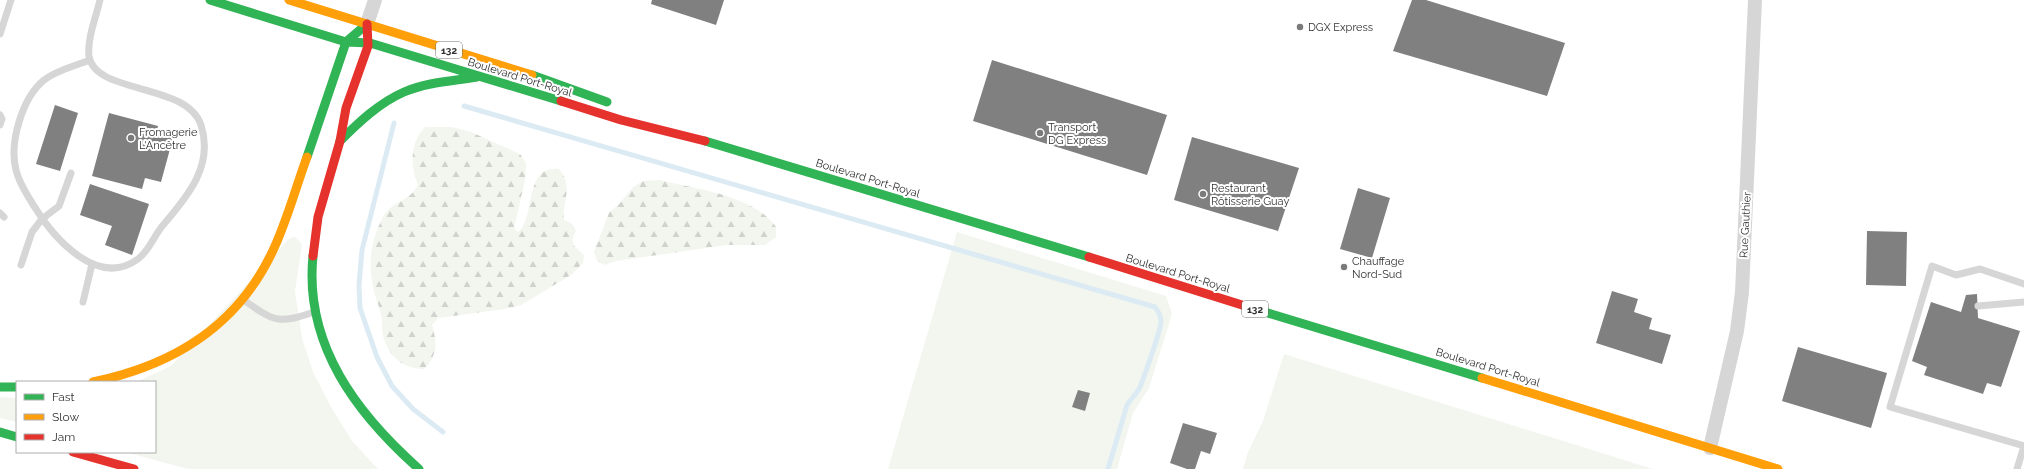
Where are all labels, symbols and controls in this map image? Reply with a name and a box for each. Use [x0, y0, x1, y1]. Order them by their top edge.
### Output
place label: DGX Express [1308, 21, 1373, 34]
marker: DGX Express [1295, 22, 1305, 32]
road number: 132 [436, 42, 462, 58]
street label: Boulevard Port-Royal [466, 55, 574, 100]
place label: Transport DG Express [1048, 121, 1106, 147]
place label: Fromagerie L'Ancêtre [139, 126, 198, 152]
marker: Transport DG Express [1035, 128, 1045, 138]
marker: Fromagerie L'Ancêtre [126, 133, 136, 143]
street label: Boulevard Port-Royal [814, 156, 922, 201]
place label: Restaurant Rôtisserie Guay [1211, 182, 1289, 208]
marker: Restaurant Rôtisserie Guay [1198, 189, 1208, 199]
street label: Rue Gauthier [1737, 192, 1754, 258]
street label: Boulevard Port-Royal [1124, 251, 1232, 296]
place label: Chauffage Nord-Sud [1352, 255, 1405, 281]
marker: Chauffage Nord-Sud [1339, 262, 1349, 272]
road number: 132 [1242, 301, 1268, 317]
street label: Boulevard Port-Royal [1434, 345, 1542, 390]
legend [16, 381, 156, 453]
text: Fast [52, 390, 75, 404]
text: Slow [52, 410, 79, 424]
text: Jam [52, 430, 75, 444]

